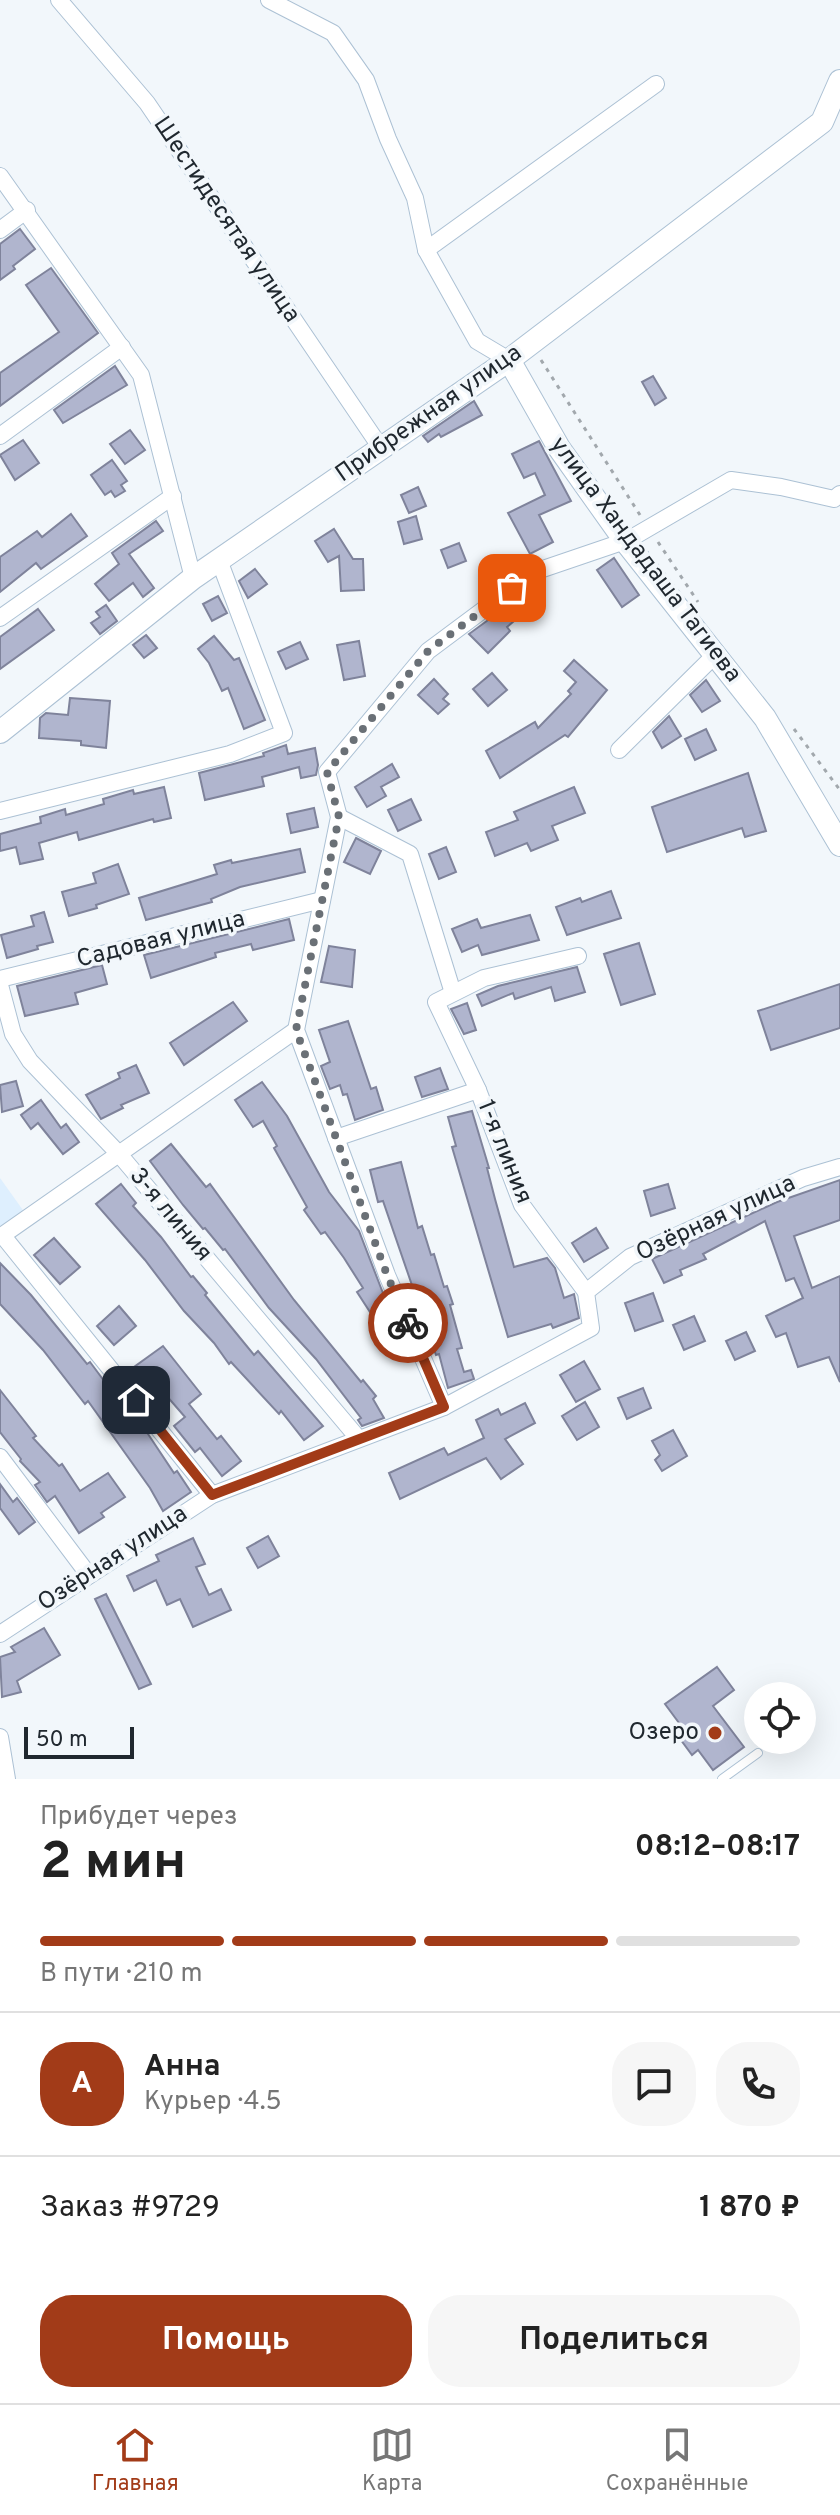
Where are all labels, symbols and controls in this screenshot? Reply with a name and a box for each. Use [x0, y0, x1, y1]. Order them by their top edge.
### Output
street label: Шестидесятая улица [146, 111, 306, 329]
street label: Прибрежная улица [330, 338, 528, 490]
street label: улица Хандадаша Тагиева [543, 431, 747, 689]
pin [478, 554, 546, 622]
icon: bag [490, 566, 534, 610]
street label: Садовая улица [74, 905, 248, 975]
street label: 1-я линия [470, 1096, 538, 1208]
street label: 3-я линия [122, 1162, 218, 1268]
street label: Озёрная улица [632, 1169, 800, 1269]
courier [368, 1283, 448, 1363]
icon: bike [386, 1301, 430, 1345]
pin [102, 1366, 170, 1434]
icon: home [114, 1378, 158, 1422]
street label: Озёрная улица [33, 1499, 193, 1619]
map controls [744, 1682, 816, 1754]
button: locate [744, 1682, 816, 1754]
place label: Озеро [628, 1718, 699, 1748]
scale bar [24, 1723, 134, 1759]
marker: Озеро [706, 1724, 724, 1742]
text: 50 m [36, 1727, 88, 1754]
text: Прибудет через [40, 1801, 238, 1834]
text: 08:12–08:17 [635, 1829, 800, 1866]
text: 2 мин [40, 1831, 186, 1897]
text: В пути · 210 m [40, 1958, 203, 1991]
button: chat [612, 2042, 696, 2126]
button: phone [716, 2042, 800, 2126]
text: Анна [144, 2049, 221, 2086]
text: А [71, 2066, 93, 2103]
text: Курьер · 4.5 [144, 2086, 282, 2119]
text: Заказ #9729 [40, 2190, 220, 2227]
text: 1 870 ₽ [699, 2190, 800, 2227]
button: Помощь [40, 2295, 412, 2387]
button: Поделиться [428, 2295, 800, 2387]
tab: Главная [92, 2423, 179, 2498]
tab: Карта [362, 2423, 422, 2498]
tab: Сохранённые [606, 2423, 748, 2498]

